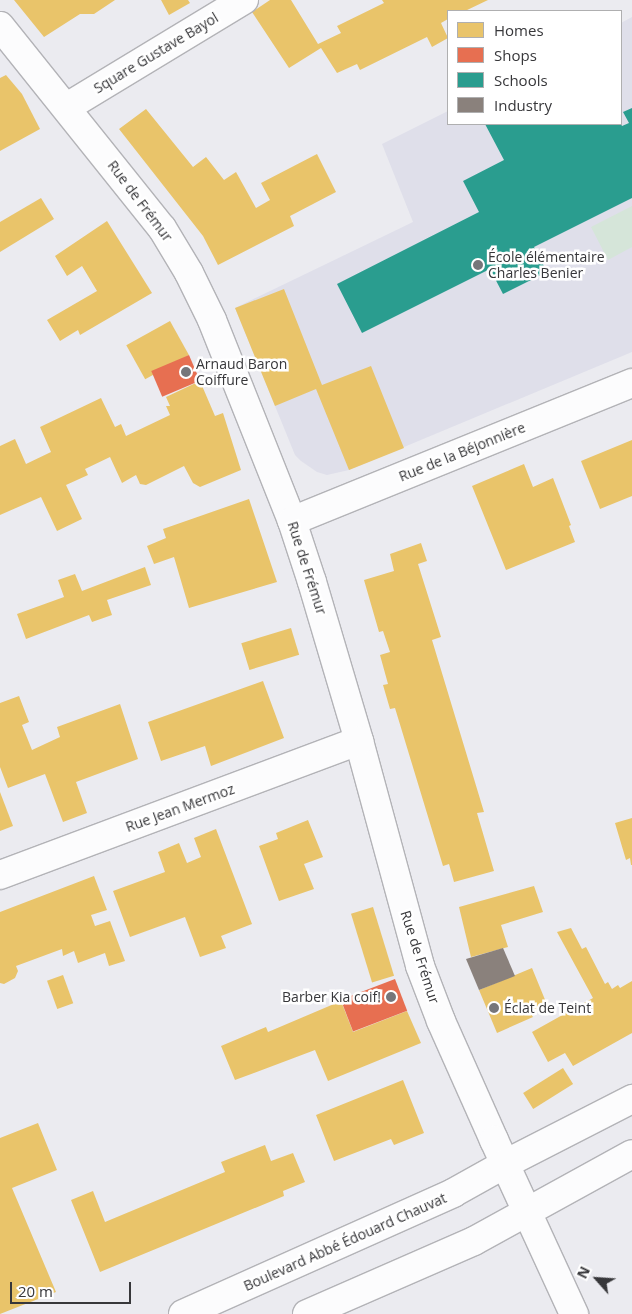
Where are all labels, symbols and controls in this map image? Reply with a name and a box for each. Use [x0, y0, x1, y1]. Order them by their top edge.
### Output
street label: Square Gustave Bayol [91, 9, 221, 97]
legend [447, 10, 622, 125]
text: Homes [494, 20, 544, 40]
text: Shops [494, 45, 537, 65]
text: Schools [494, 70, 548, 90]
text: Industry [494, 95, 552, 115]
street label: Rue de Frémur [104, 157, 176, 245]
place label: École élémentaire Charles Benier [488, 249, 604, 282]
marker: École élémentaire Charles Benier [472, 259, 484, 271]
place label: Arnaud Baron Coiffure [196, 356, 287, 388]
marker: Arnaud Baron Coiffure [180, 366, 192, 378]
street label: Rue de la Béjonnière [396, 419, 528, 485]
street label: Rue de Frémur [284, 519, 330, 617]
street label: Rue Jean Mermoz [123, 781, 237, 835]
street label: Rue de Frémur [397, 908, 443, 1006]
place label: Barber Kia coif! [282, 989, 381, 1005]
marker: Barber Kia coif! [385, 991, 397, 1003]
place label: Éclat de Teint [504, 1000, 591, 1016]
marker: Éclat de Teint [488, 1002, 500, 1014]
street label: Boulevard Abbé Édouard Chauvat [241, 1190, 449, 1294]
north arrow [572, 1254, 622, 1304]
text: N [572, 1263, 594, 1281]
scale bar [12, 1272, 134, 1304]
text: 20 m [18, 1281, 53, 1301]

